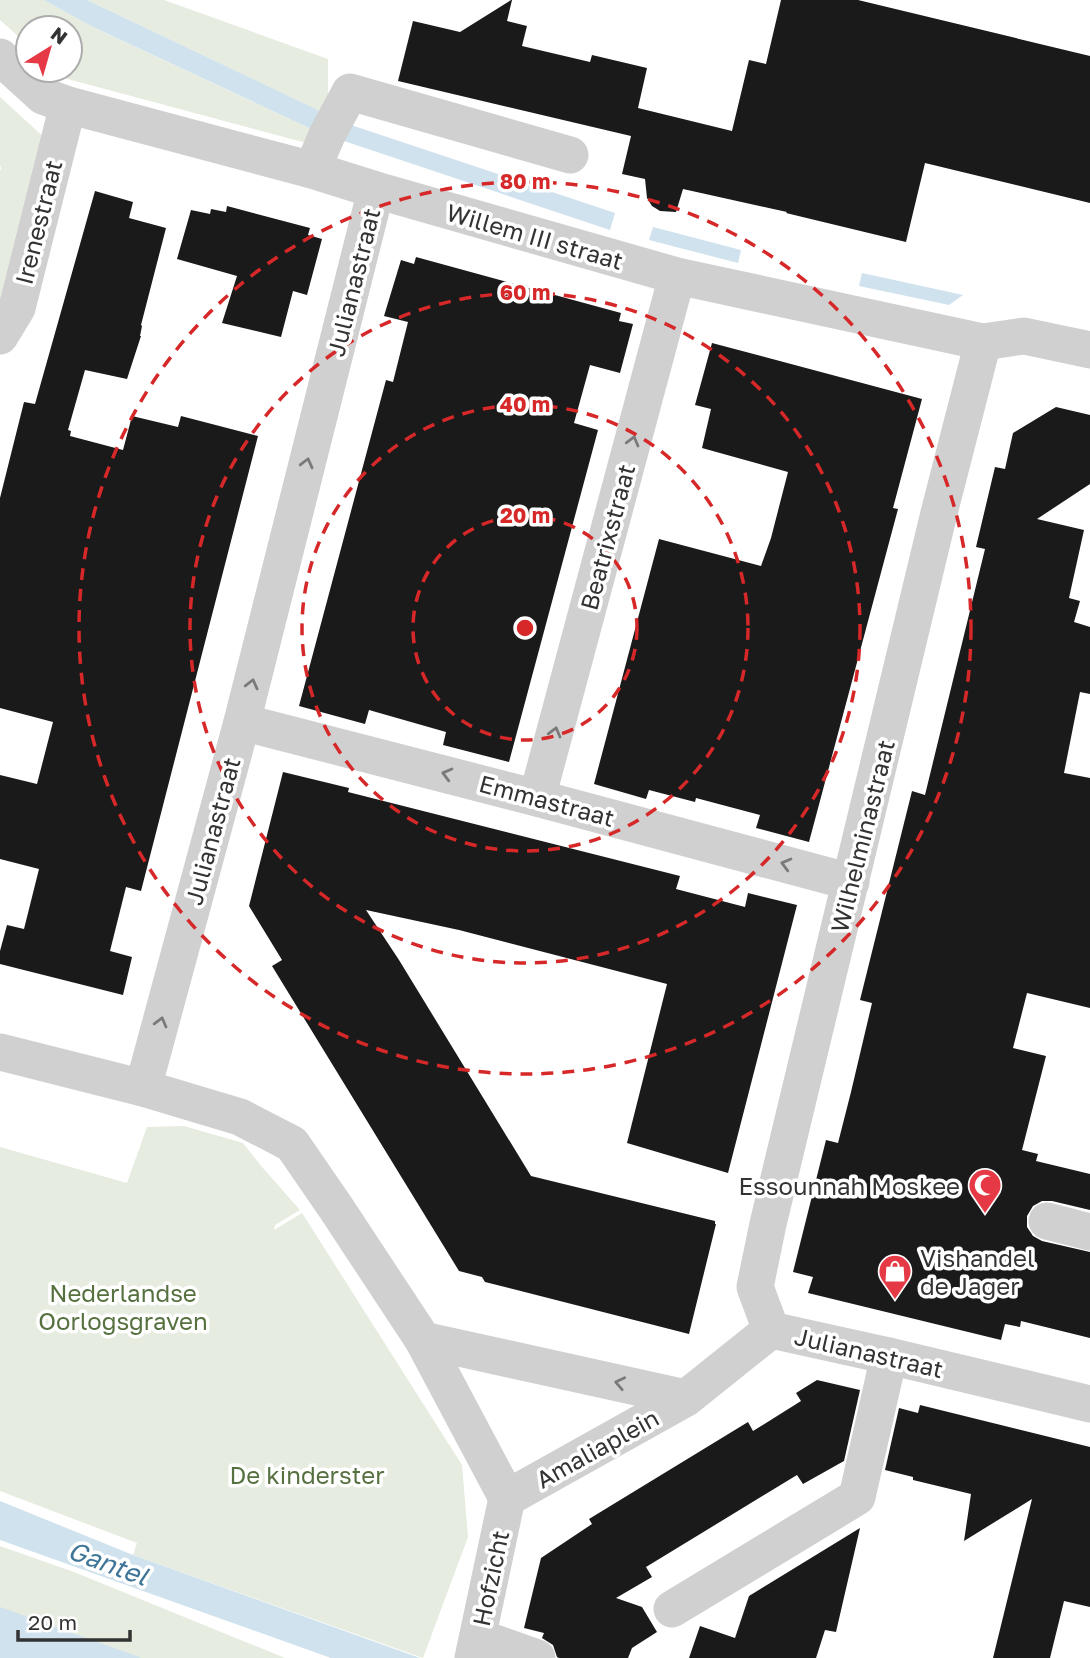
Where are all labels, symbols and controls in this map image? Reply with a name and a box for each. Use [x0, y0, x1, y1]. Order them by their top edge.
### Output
north arrow [14, 14, 84, 84]
text: N [47, 21, 72, 49]
street label: Irenestraat [9, 157, 67, 287]
text: 80 m [500, 168, 550, 194]
street label: Willem III straat [443, 197, 627, 275]
street label: Julianastraat [321, 205, 385, 359]
text: 60 m [500, 279, 550, 305]
text: 40 m [500, 391, 550, 417]
one-way arrow [625, 435, 639, 447]
one-way arrow [299, 457, 313, 469]
street label: Beatrixstraat [574, 461, 640, 613]
text: 20 m [500, 502, 550, 528]
centre of rings [513, 616, 537, 640]
one-way arrow [244, 678, 258, 690]
one-way arrow [547, 726, 561, 738]
street label: Wilhelminastraat [824, 737, 900, 935]
street label: Julianastraat [178, 754, 246, 908]
one-way arrow [442, 768, 454, 782]
street label: Emmastraat [476, 768, 618, 832]
one-way arrow [780, 858, 792, 872]
one-way arrow [152, 1016, 167, 1028]
mosque icon: Essounnah Moskee [966, 1166, 1004, 1215]
place label: Essounnah Moskee [738, 1171, 960, 1200]
place label: Vishandel de Jager [920, 1243, 1035, 1300]
shop icon: Vishandel de Jager [876, 1252, 914, 1301]
park label: Nederlandse Oorlogsgraven [38, 1278, 208, 1335]
street label: Julianastraat [792, 1321, 946, 1383]
one-way arrow [614, 1377, 626, 1392]
street label: Amaliaplein [531, 1402, 663, 1494]
park label: De kinderster [229, 1460, 385, 1489]
street label: Hofzicht [466, 1528, 514, 1628]
water label: Gantel [64, 1534, 154, 1592]
scale bar [18, 1598, 130, 1642]
text: 20 m [28, 1609, 77, 1635]

